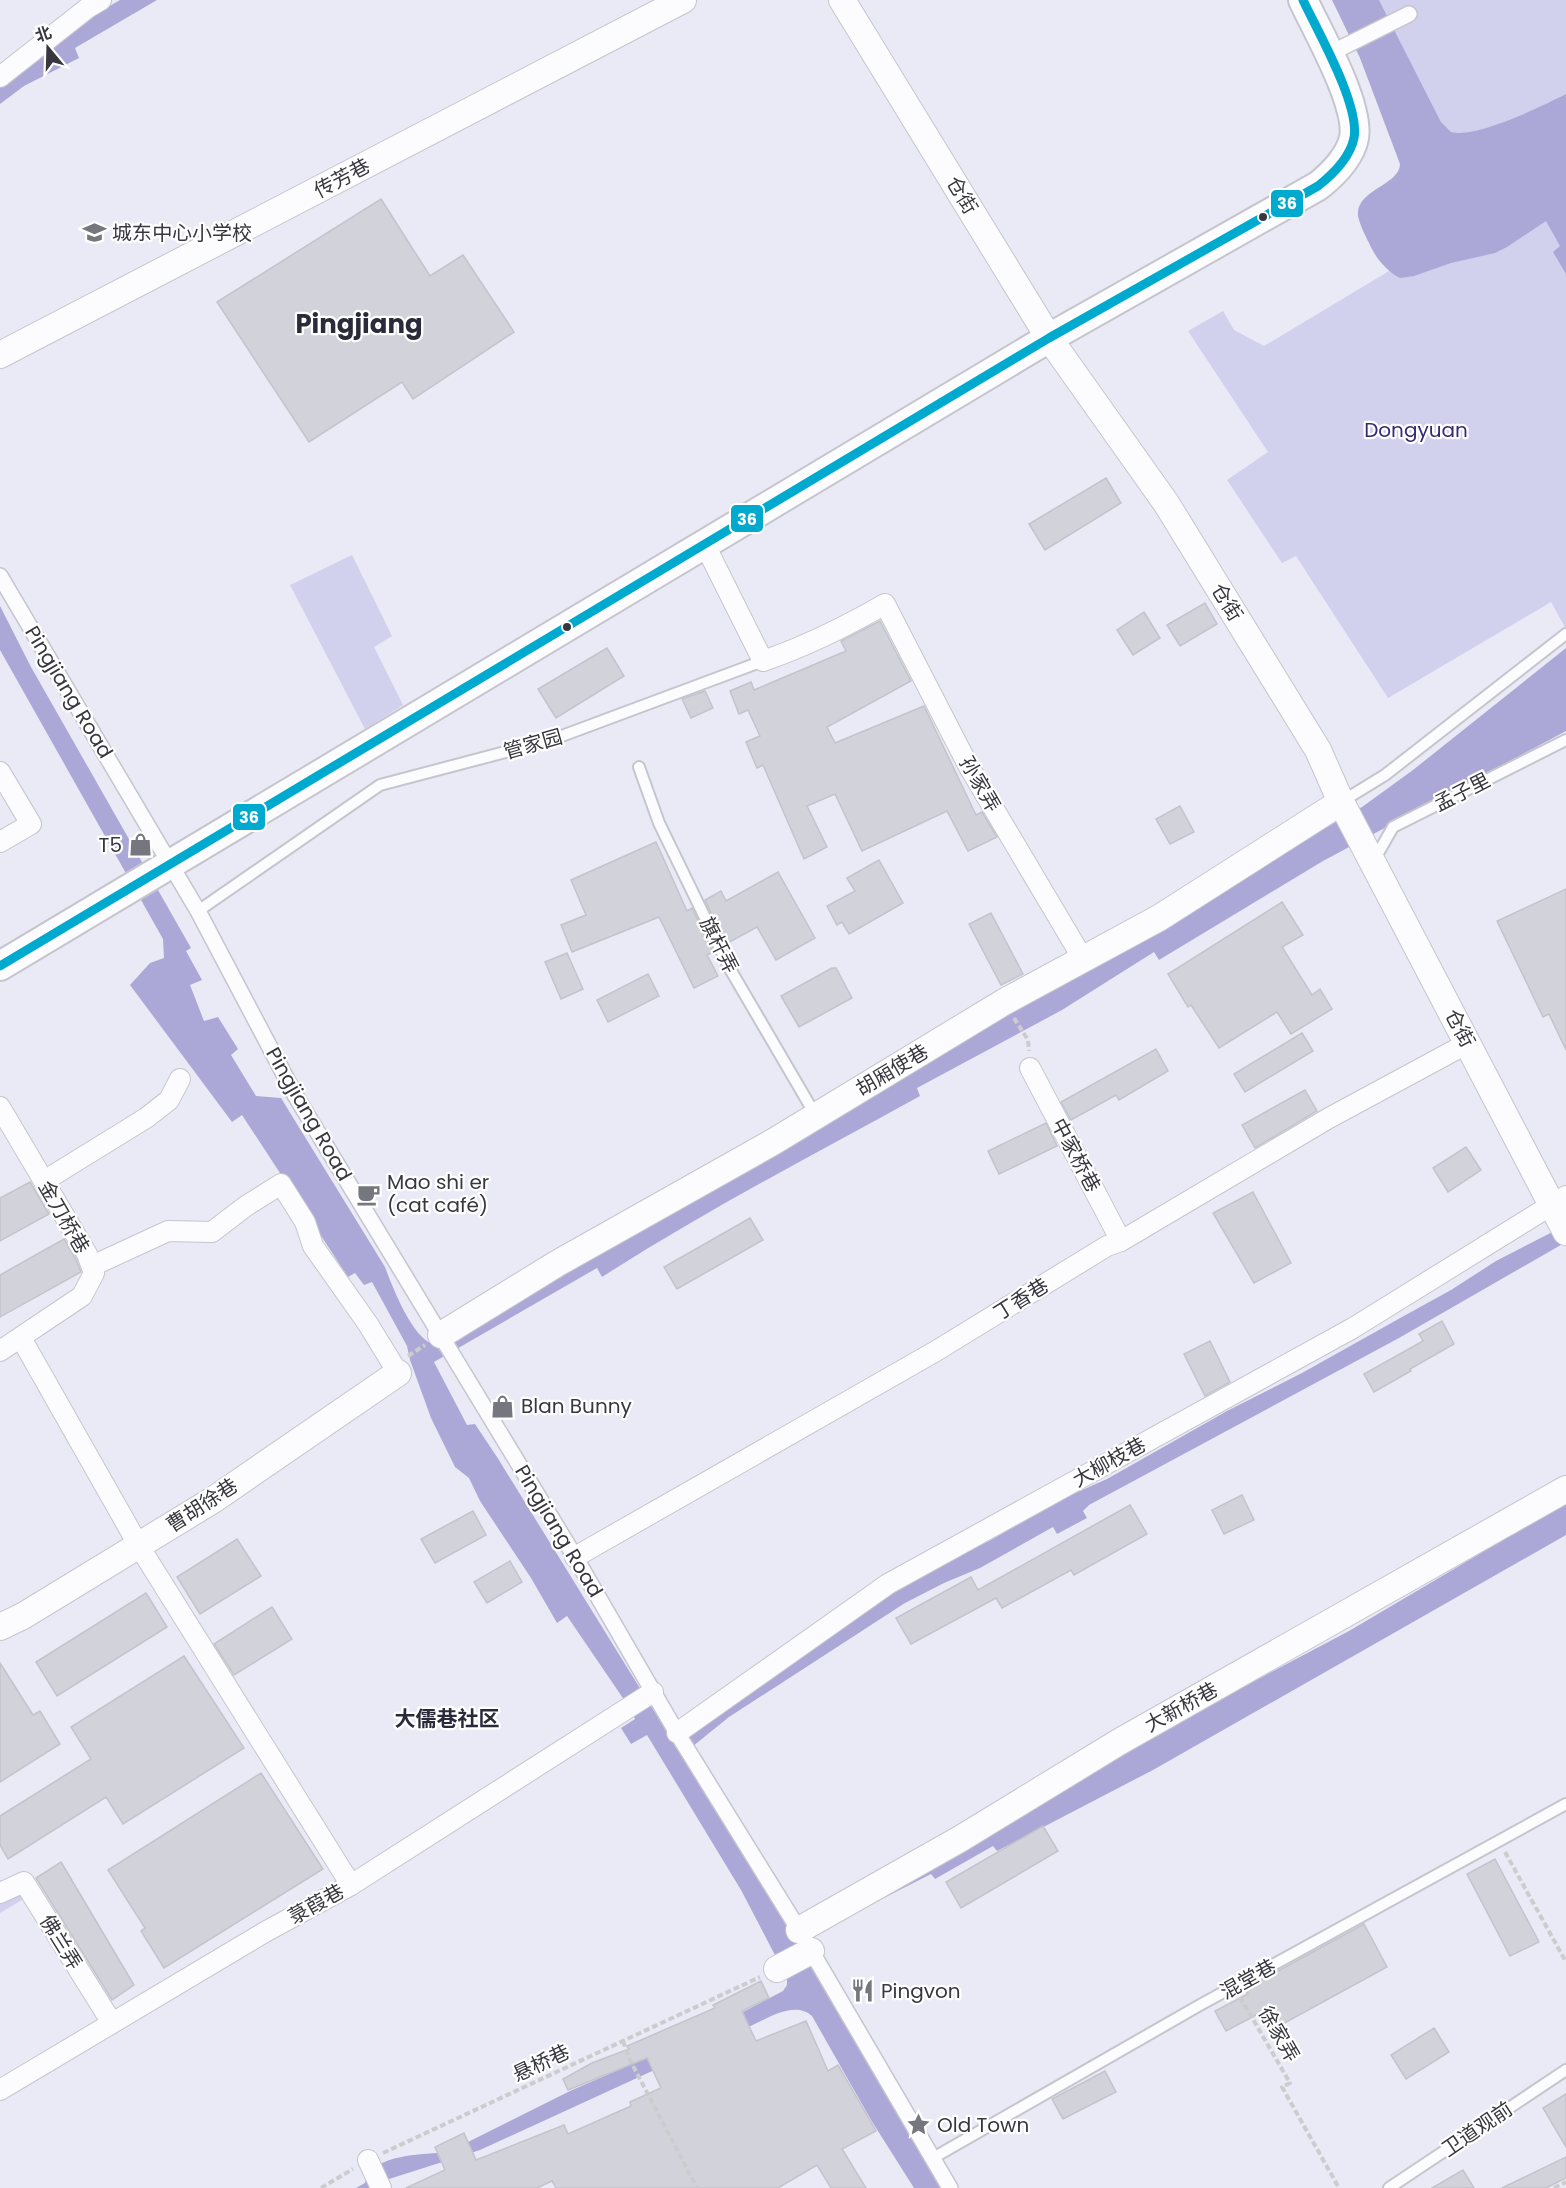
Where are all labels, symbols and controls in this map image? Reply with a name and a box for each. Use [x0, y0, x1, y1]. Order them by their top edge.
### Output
north arrow [18, 18, 78, 78]
text: 北 [32, 21, 55, 48]
street label: 传芳巷 [309, 152, 375, 204]
street label: 仓街 [940, 171, 984, 219]
line badge: 36 [1270, 189, 1304, 218]
text: 36 [1277, 192, 1297, 215]
unlabelled marker [1257, 211, 1269, 223]
place label: 城东中心小学校 [112, 219, 252, 247]
school or university icon: 城东中心小学校 [81, 220, 107, 246]
district label: Pingjiang [295, 306, 423, 342]
park label: Dongyuan [1364, 416, 1468, 444]
line badge: 36 [730, 504, 764, 533]
text: 36 [737, 508, 757, 531]
street label: 仓街 [1205, 578, 1249, 626]
street label: Pingjiang Road [18, 621, 120, 763]
unlabelled marker [561, 621, 573, 633]
street label: 管家园 [500, 722, 566, 766]
street label: 孙家弄 [953, 751, 1007, 817]
street label: 孟子里 [1429, 766, 1495, 818]
line badge: 36 [232, 803, 266, 831]
text: 36 [239, 806, 259, 829]
place label: T5 [99, 831, 122, 859]
shop icon: T5 [127, 832, 153, 858]
street label: 旗杆弄 [693, 912, 745, 978]
street label: 仓街 [1438, 1004, 1482, 1052]
street label: 胡厢使巷 [851, 1037, 933, 1103]
street label: Pingjiang Road [259, 1042, 359, 1186]
street label: 中家桥巷 [1045, 1113, 1107, 1197]
place label: Mao shi er (cat café) [387, 1168, 489, 1219]
street label: 金刀桥巷 [32, 1175, 96, 1259]
cafe icon: Mao shi er (cat café) [356, 1181, 382, 1207]
street label: 丁香巷 [988, 1271, 1054, 1327]
place label: Blan Bunny [521, 1392, 632, 1420]
shop icon: Blan Bunny [490, 1393, 516, 1419]
street label: 大柳枝巷 [1067, 1430, 1151, 1494]
street label: Pingjiang Road [508, 1460, 610, 1602]
street label: 曹胡徐巷 [161, 1471, 243, 1539]
street label: 大新桥巷 [1139, 1675, 1223, 1739]
district label: 大儒巷社区 [395, 1704, 500, 1733]
street label: 菉葭巷 [283, 1877, 349, 1931]
street label: 佛兰弄 [33, 1909, 89, 1975]
street label: 混堂巷 [1215, 1952, 1281, 2006]
place label: Pingvon [881, 1977, 961, 2005]
restaurant icon: Pingvon [850, 1978, 876, 2004]
street label: 徐家弄 [1252, 2001, 1306, 2067]
street label: 悬桥巷 [508, 2038, 574, 2088]
street label: 卫道观前 [1436, 2095, 1518, 2163]
place label: Old Town [937, 2111, 1029, 2139]
place icon: Old Town [906, 2112, 932, 2138]

